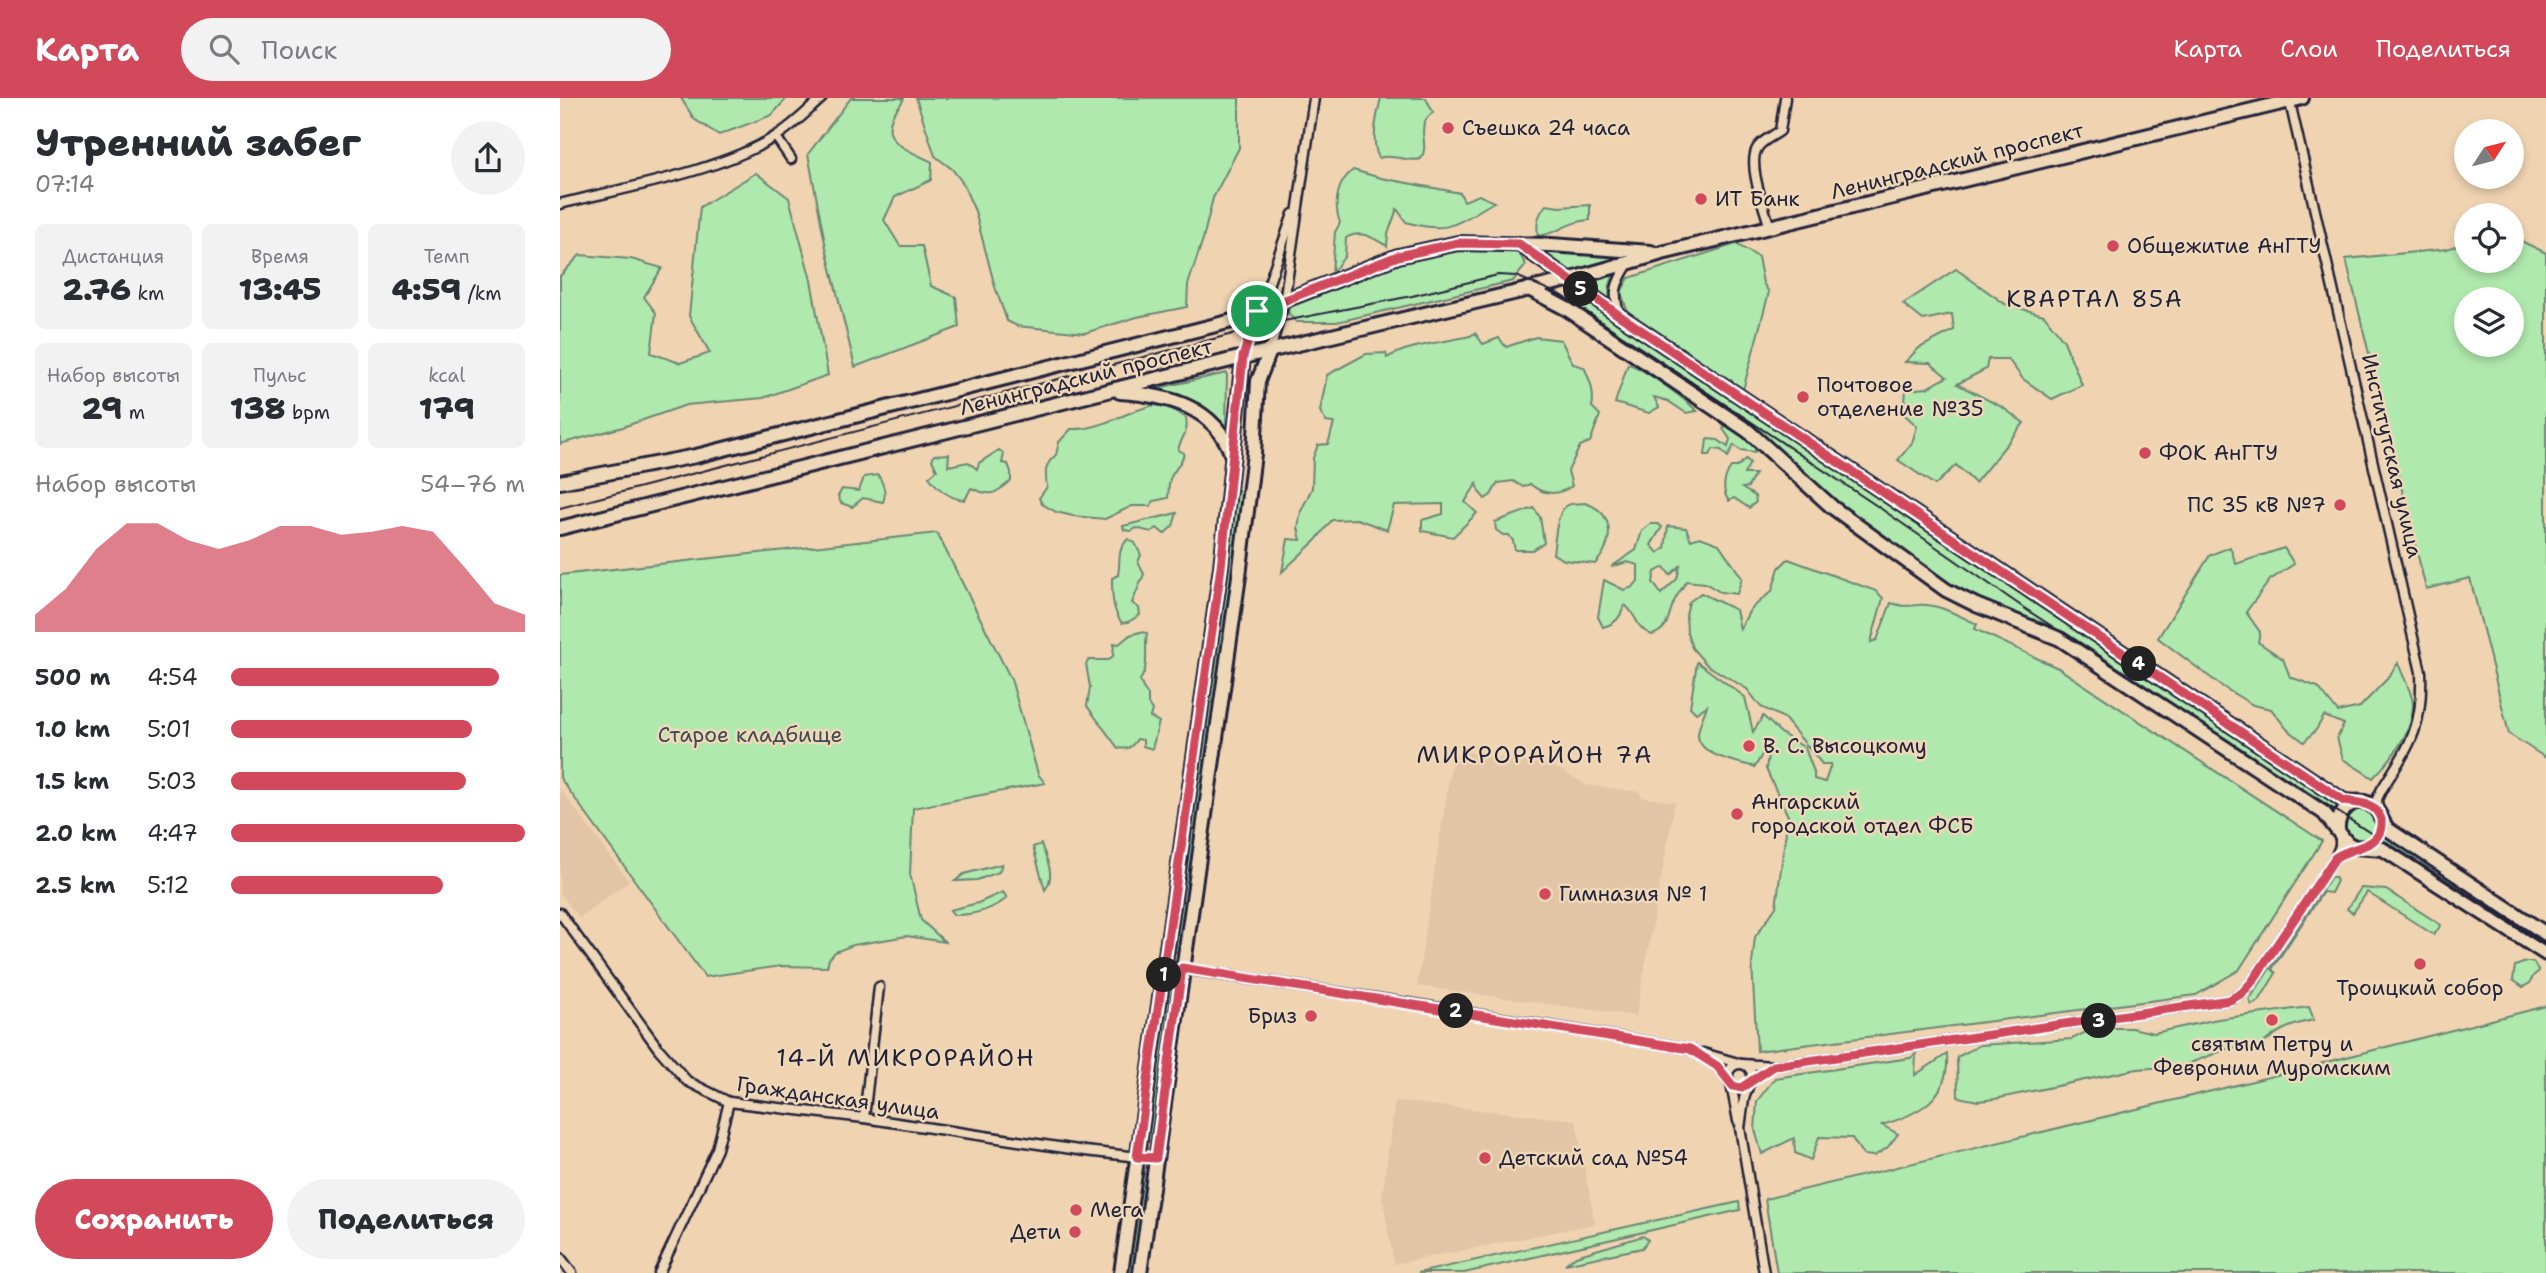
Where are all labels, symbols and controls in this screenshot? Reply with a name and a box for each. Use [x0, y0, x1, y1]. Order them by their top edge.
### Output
search box [181, 18, 671, 81]
text: Карта [35, 27, 139, 72]
icon: search [205, 30, 243, 68]
text: Поиск [261, 32, 337, 67]
text: Карта [2174, 33, 2242, 65]
text: Слои [2280, 33, 2338, 65]
text: Поделиться [2376, 33, 2511, 65]
place label: Съешка 24 часа [1462, 114, 1630, 142]
street label: Ленинградский проспект [1828, 116, 2087, 206]
text: Утренний забег [35, 117, 361, 168]
north arrow [2454, 119, 2524, 189]
map controls [2454, 119, 2524, 357]
marker: Съешка 24 часа [1440, 120, 1456, 136]
button: share [451, 121, 525, 195]
text: 07:14 [35, 169, 95, 199]
place label: ИТ Банк [1715, 185, 1800, 213]
marker: ИТ Банк [1693, 191, 1709, 207]
button: locate [2454, 203, 2524, 273]
place label: Общежитие АнГТУ [2127, 232, 2321, 260]
marker: Общежитие АнГТУ [2105, 238, 2121, 254]
text: Дистанция [62, 244, 164, 269]
text: Время [251, 244, 309, 269]
text: Темп [424, 244, 470, 269]
text: 2.76 [62, 269, 131, 310]
text: 13:45 [239, 269, 321, 310]
text: 4:59 [392, 269, 461, 310]
pin: 5 [1564, 272, 1598, 306]
text: 5 [1575, 276, 1586, 301]
text: km [131, 281, 164, 306]
text: /km [461, 281, 502, 306]
pin [1227, 281, 1287, 341]
district label: КВАРТАЛ 85А [2006, 284, 2184, 314]
button: layers [2454, 287, 2524, 357]
icon: arrive [1238, 292, 1276, 330]
street label: Ленинградский проспект [957, 332, 1216, 422]
street label: Институтская улица [2355, 351, 2429, 561]
text: Набор высоты [47, 363, 180, 388]
text: Пульс [253, 363, 307, 388]
text: kcal [428, 363, 465, 388]
place label: Почтовое отделение №35 [1817, 371, 1984, 423]
text: 29 [81, 388, 122, 429]
text: 138 [230, 388, 286, 429]
text: 179 [419, 388, 475, 429]
marker: Почтовое отделение №35 [1795, 389, 1811, 405]
text: m [122, 400, 145, 425]
text: bpm [286, 400, 330, 425]
place label: ФОК АнГТУ [2159, 439, 2278, 467]
marker: ФОК АнГТУ [2137, 445, 2153, 461]
text: Набор высоты [35, 469, 196, 499]
text: 54–76 m [420, 469, 525, 499]
place label: ПС 35 кВ №7 [2187, 491, 2326, 519]
marker: ПС 35 кВ №7 [2332, 497, 2348, 513]
pin: 4 [2122, 646, 2156, 682]
text: 4 [2132, 651, 2145, 676]
text: 500 m [35, 662, 110, 692]
text: 4:54 [147, 662, 198, 692]
text: 1.0 km [35, 714, 110, 744]
text: 5:01 [147, 714, 191, 744]
park label: Старое кладбище [658, 721, 842, 749]
place label: В. С. Высоцкому [1763, 732, 1927, 760]
marker: В. С. Высоцкому [1741, 738, 1757, 754]
district label: МИКРОРАЙОН 7А [1416, 739, 1654, 771]
text: 1.5 km [35, 766, 109, 796]
text: 5:03 [147, 766, 197, 796]
place label: Ангарский городской отдел ФСБ [1751, 788, 1974, 840]
marker: Ангарский городской отдел ФСБ [1729, 806, 1745, 822]
text: 2.0 km [35, 818, 117, 848]
text: 4:47 [147, 818, 198, 848]
text: 2.5 km [35, 870, 116, 900]
text: 5:12 [147, 870, 189, 900]
place label: Гимназия № 1 [1559, 880, 1707, 908]
marker: Гимназия № 1 [1537, 886, 1553, 902]
marker: Троицкий собор [2412, 956, 2428, 972]
pin: 1 [1146, 958, 1182, 992]
text: 1 [1159, 962, 1168, 987]
place label: Троицкий собор [2336, 974, 2504, 1002]
pin: 2 [1438, 993, 1474, 1028]
text: 2 [1449, 998, 1462, 1023]
place label: Бриз [1248, 1002, 1297, 1030]
pin: 3 [2082, 1004, 2116, 1038]
marker: Бриз [1303, 1008, 1319, 1024]
text: 3 [2092, 1008, 2105, 1033]
marker: святым Петру и Февронии Муромским [2264, 1012, 2280, 1028]
place label: святым Петру и Февронии Муромским [2153, 1030, 2391, 1082]
district label: 14-Й МИКРОРАЙОН [776, 1042, 1036, 1074]
street label: Гражданская улица [735, 1070, 941, 1126]
place label: Детский сад №54 [1499, 1144, 1688, 1172]
marker: Детский сад №54 [1477, 1150, 1493, 1166]
button: Сохранить [35, 1179, 273, 1259]
button: Поделиться [287, 1179, 525, 1259]
place label: Мега [1090, 1196, 1143, 1224]
marker: Мега [1068, 1202, 1084, 1218]
place label: Дети [1010, 1218, 1061, 1246]
marker: Дети [1067, 1224, 1083, 1240]

